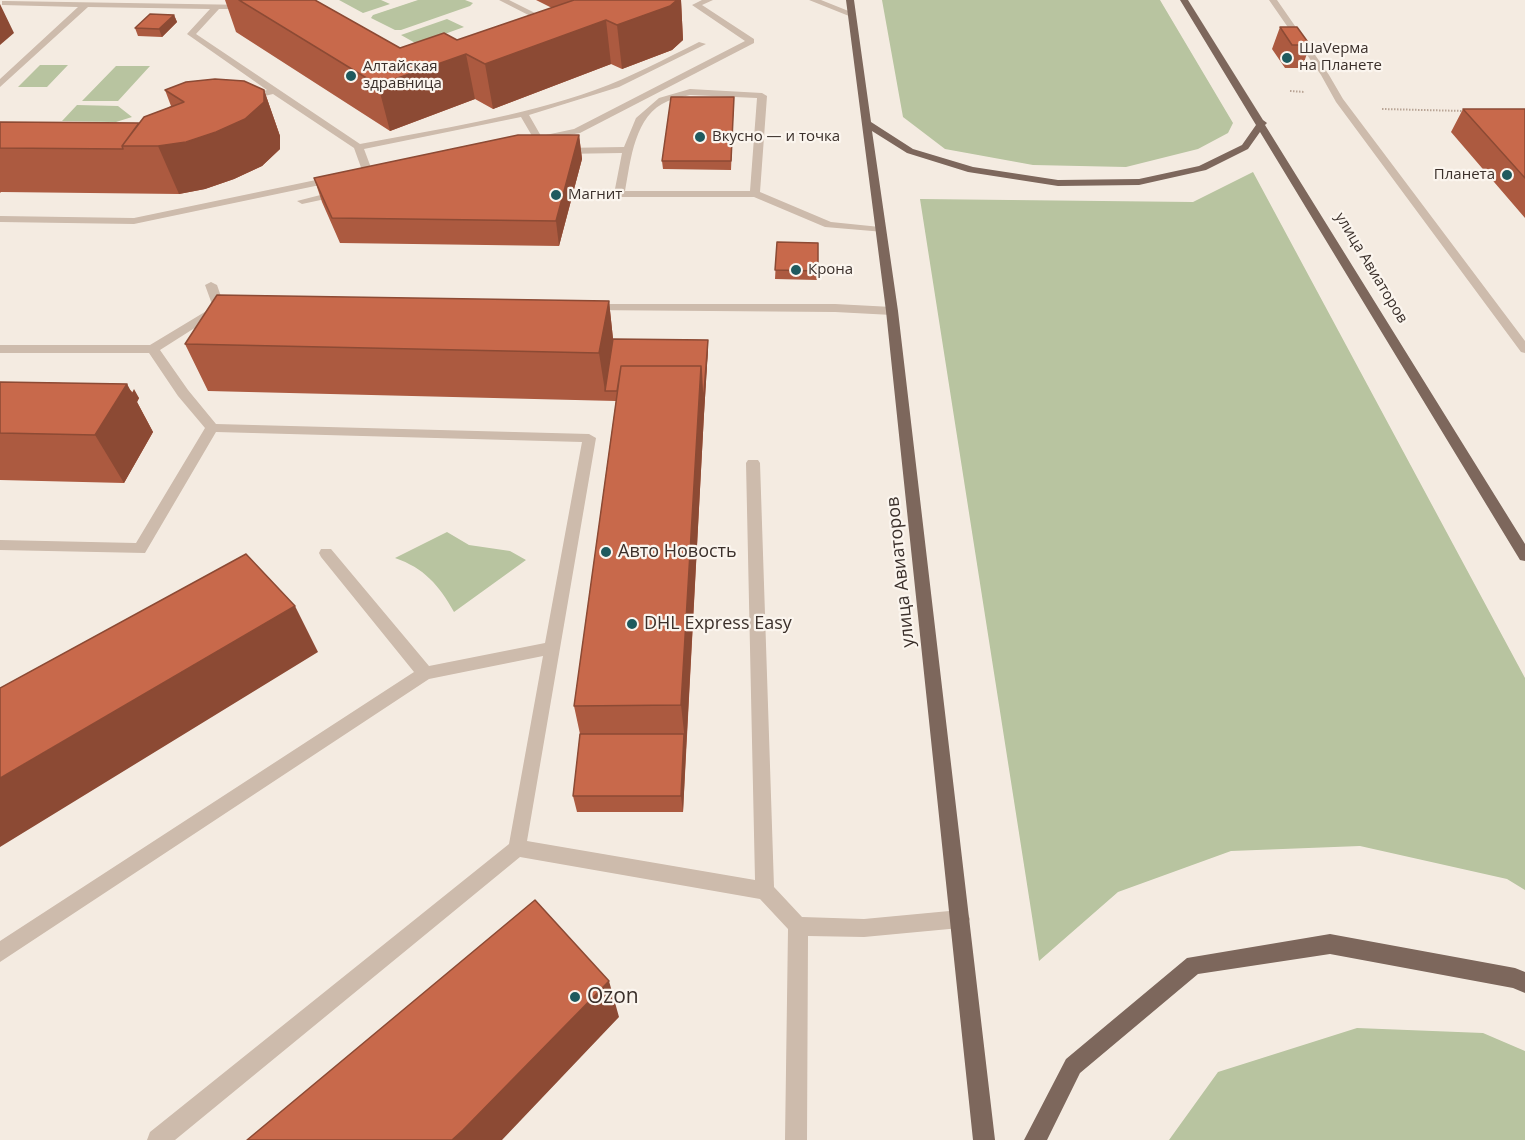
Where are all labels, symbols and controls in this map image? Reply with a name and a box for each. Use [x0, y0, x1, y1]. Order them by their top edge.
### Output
place label: ШаVерма на Планете [1299, 40, 1382, 75]
marker: ШаVерма на Планете [1280, 51, 1294, 65]
place label: Алтайская здравница [363, 58, 442, 93]
marker: Алтайская здравница [344, 69, 358, 83]
place label: Вкусно — и точка [712, 128, 840, 146]
marker: Вкусно — и точка [693, 130, 707, 144]
place label: Планета [1434, 166, 1495, 184]
marker: Планета [1500, 168, 1514, 182]
place label: Магнит [568, 186, 622, 204]
marker: Магнит [549, 188, 563, 202]
street label: улица Авиаторов [1331, 209, 1411, 327]
place label: Крона [808, 261, 853, 279]
marker: Крона [789, 263, 803, 277]
street label: улица Авиаторов [882, 496, 920, 648]
place label: Авто Новость [618, 541, 737, 563]
marker: Авто Новость [599, 545, 613, 559]
place label: DHL Express Easy [644, 613, 792, 635]
marker: DHL Express Easy [625, 617, 639, 631]
place label: Ozon [587, 984, 639, 1010]
marker: Ozon [568, 990, 582, 1004]

